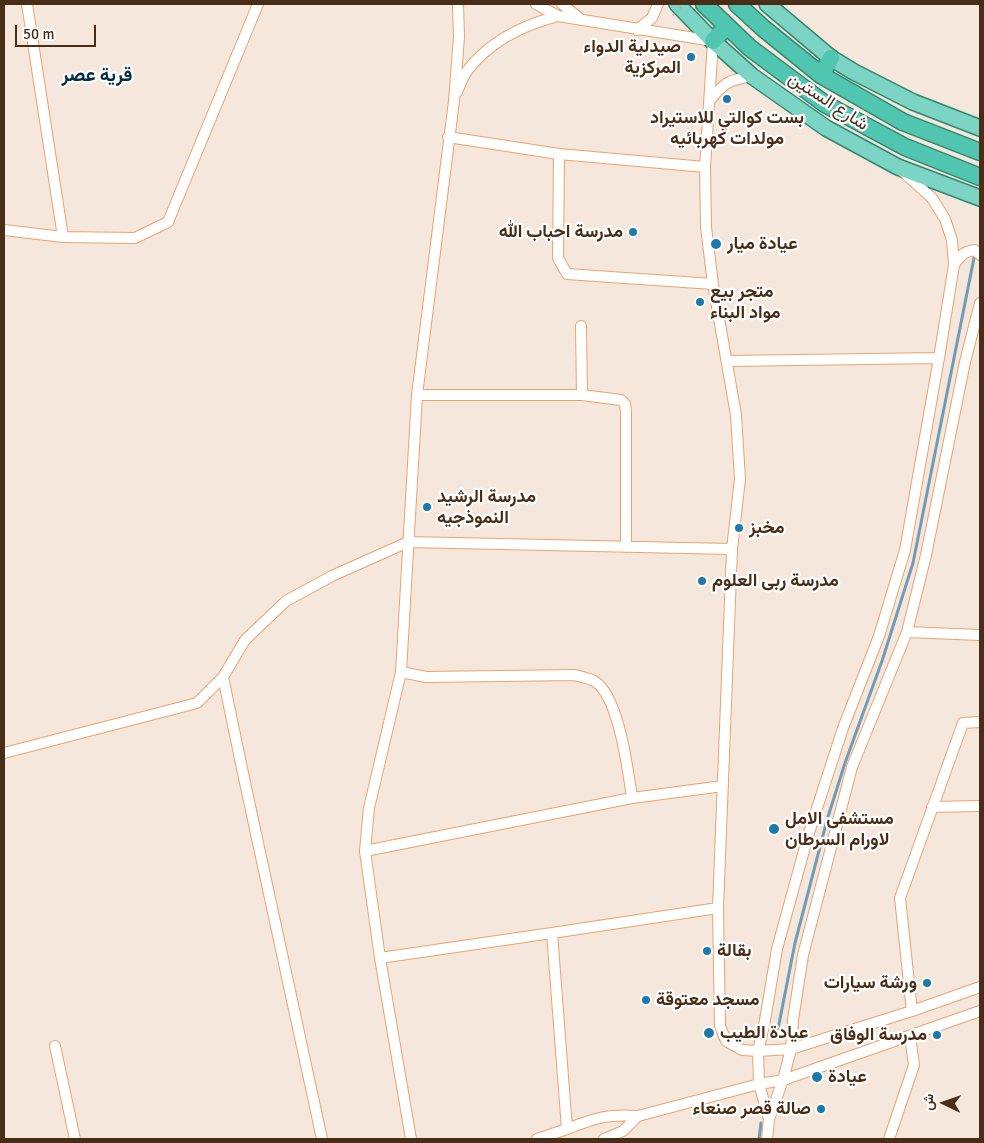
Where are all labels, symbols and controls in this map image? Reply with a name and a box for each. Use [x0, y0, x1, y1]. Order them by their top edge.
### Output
scale bar [18, 15, 99, 47]
text: 50 m [23, 25, 54, 43]
place label: صيدلية الدواء المركزية [583, 36, 681, 78]
marker: صيدلية الدواء المركزية [685, 51, 697, 63]
district label: قرية عصر [62, 65, 132, 87]
street label: شارع الستين [784, 68, 872, 136]
marker: بست كوالتي للاستيراد مولدات كهربائيه [721, 93, 733, 105]
place label: بست كوالتي للاستيراد مولدات كهربائيه [650, 107, 804, 150]
place label: مدرسة احباب الله [499, 221, 623, 243]
marker: مدرسة احباب الله [627, 226, 639, 238]
place label: عيادة ميار [727, 233, 797, 255]
marker: عيادة ميار [709, 237, 723, 251]
place label: متجر بيع مواد البناء [710, 281, 781, 324]
marker: متجر بيع مواد البناء [694, 296, 706, 308]
place label: مدرسة الرشيد النموذجيه [437, 486, 536, 528]
marker: مدرسة الرشيد النموذجيه [421, 501, 433, 513]
place label: مخبز [749, 517, 784, 539]
marker: مخبز [733, 522, 745, 534]
place label: مدرسة ربى العلوم [712, 570, 839, 592]
marker: مدرسة ربى العلوم [696, 575, 708, 587]
place label: مستشفى الامل لاورام السرطان [785, 808, 894, 851]
marker: مستشفى الامل لاورام السرطان [767, 822, 781, 836]
place label: بقالة [717, 940, 751, 962]
marker: بقالة [701, 945, 713, 957]
place label: ورشة سيارات [824, 972, 917, 994]
marker: ورشة سيارات [921, 977, 933, 989]
place label: مسجد معتوقة [656, 989, 760, 1011]
marker: مسجد معتوقة [640, 994, 652, 1006]
place label: عيادة الطيب [720, 1022, 808, 1044]
place label: مدرسة الوفاق [830, 1024, 927, 1046]
marker: عيادة الطيب [702, 1026, 716, 1040]
marker: مدرسة الوفاق [931, 1029, 943, 1041]
place label: عيادة [828, 1066, 867, 1088]
marker: عيادة [810, 1070, 824, 1084]
north arrow [919, 1078, 969, 1128]
text: ش [920, 1093, 937, 1111]
place label: صالة قصر صنعاء [693, 1098, 811, 1120]
marker: صالة قصر صنعاء [815, 1103, 827, 1115]

